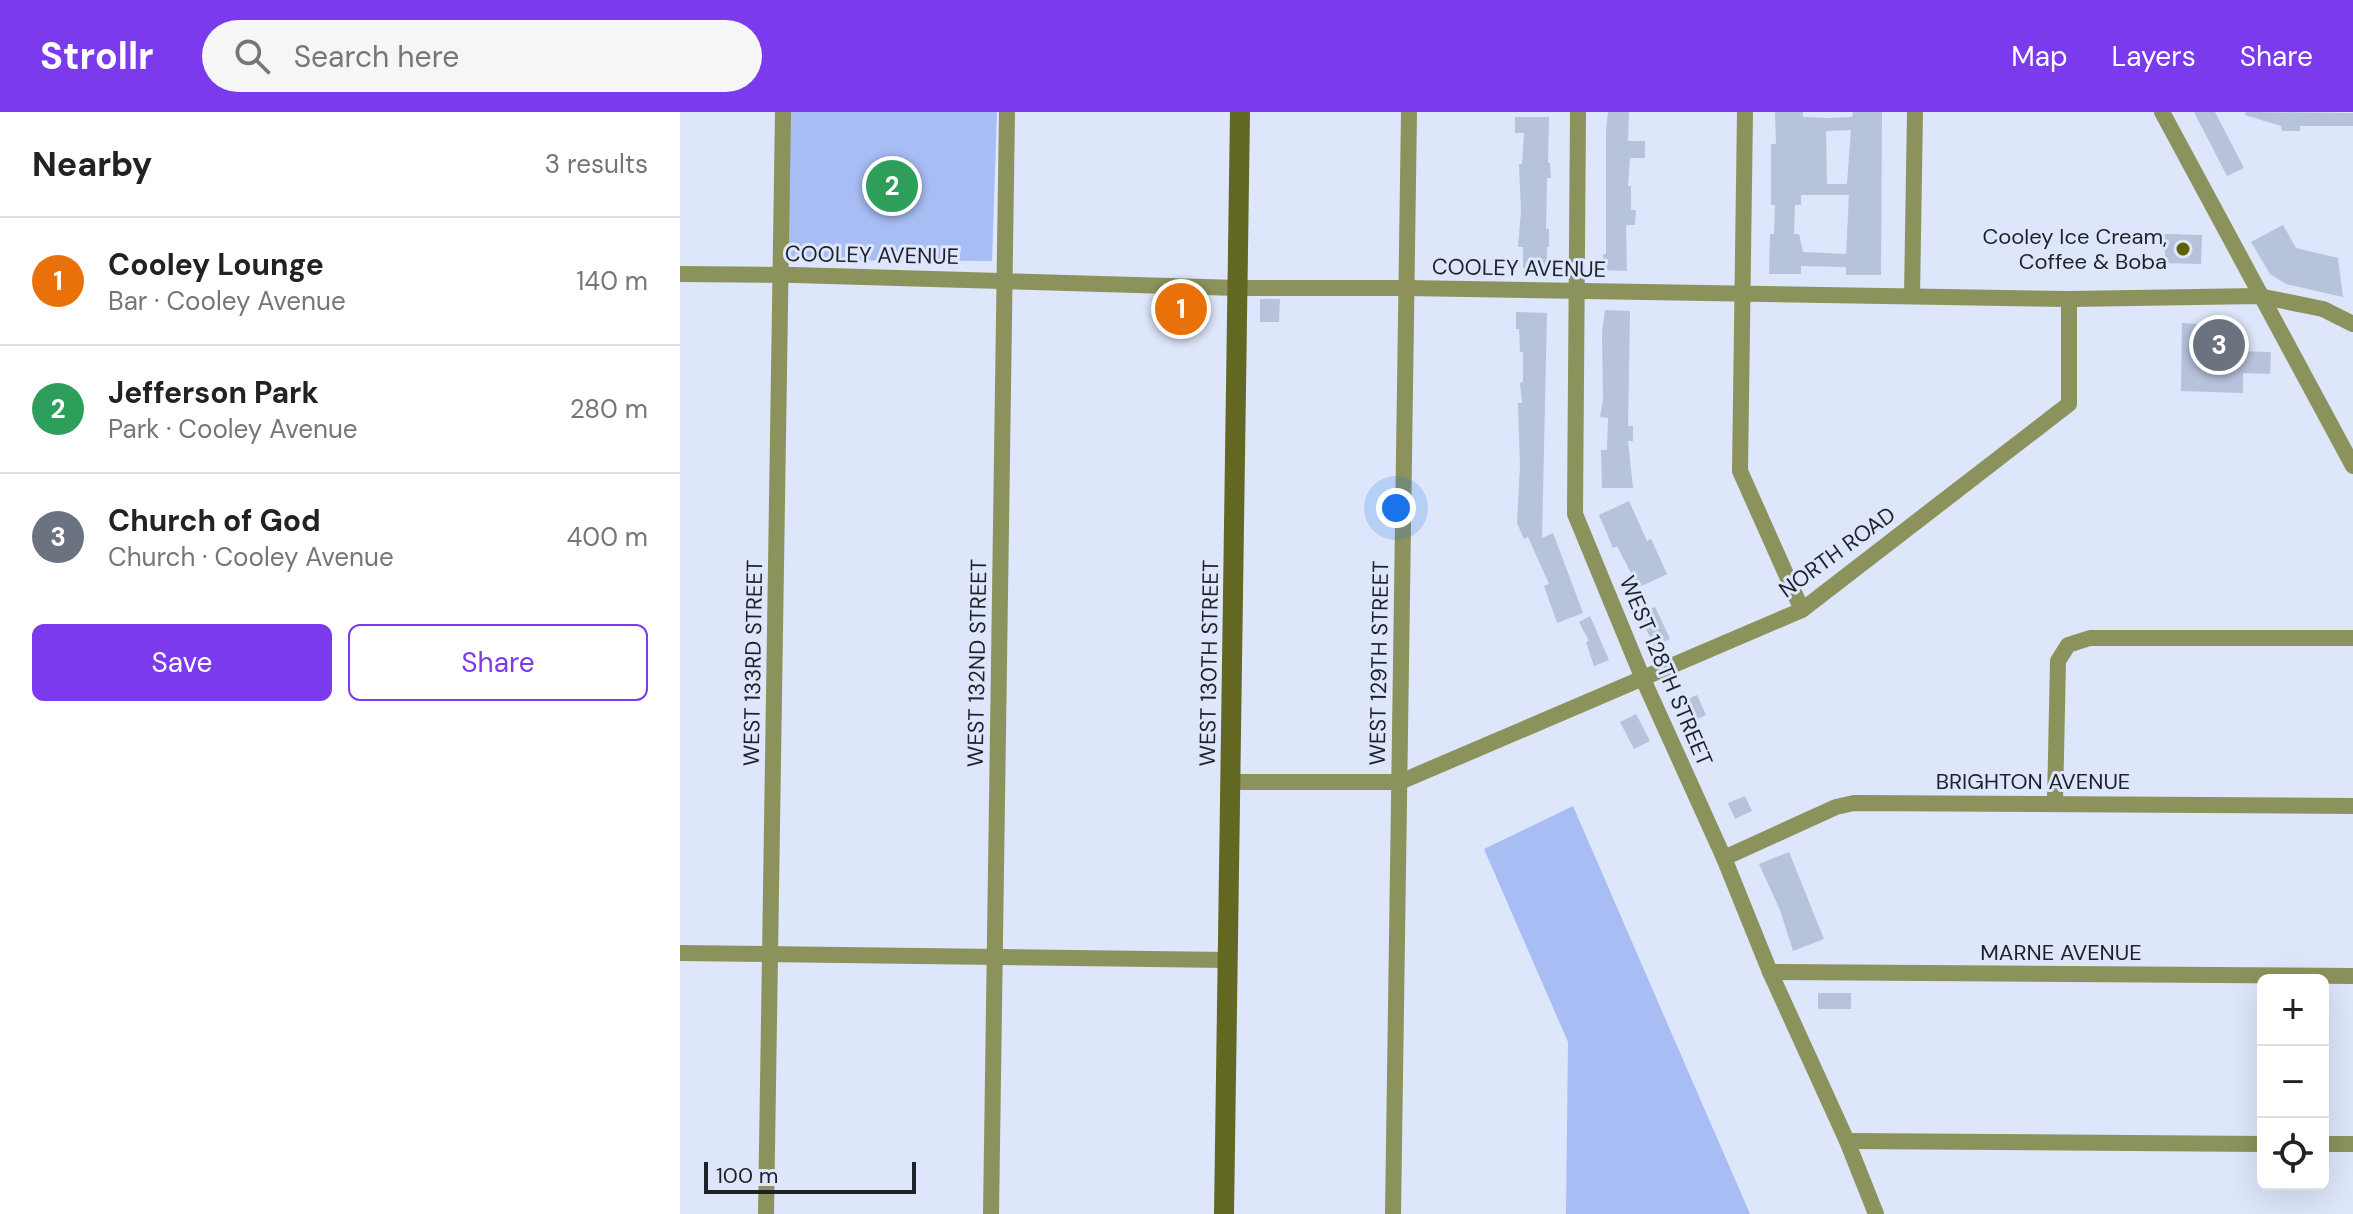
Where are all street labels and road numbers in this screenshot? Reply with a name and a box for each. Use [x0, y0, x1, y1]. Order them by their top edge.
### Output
street label: COOLEY AVENUE [785, 239, 959, 271]
street label: COOLEY AVENUE [1432, 252, 1606, 284]
street label: NORTH ROAD [1773, 500, 1901, 604]
street label: WEST 132ND STREET [961, 559, 993, 767]
street label: WEST 130TH STREET [1193, 559, 1225, 767]
street label: WEST 133RD STREET [737, 560, 769, 766]
street label: WEST 129TH STREET [1363, 560, 1395, 766]
street label: WEST 128TH STREET [1613, 571, 1719, 771]
street label: BRIGHTON AVENUE [1936, 767, 2130, 796]
street label: MARNE AVENUE [1980, 938, 2142, 967]

